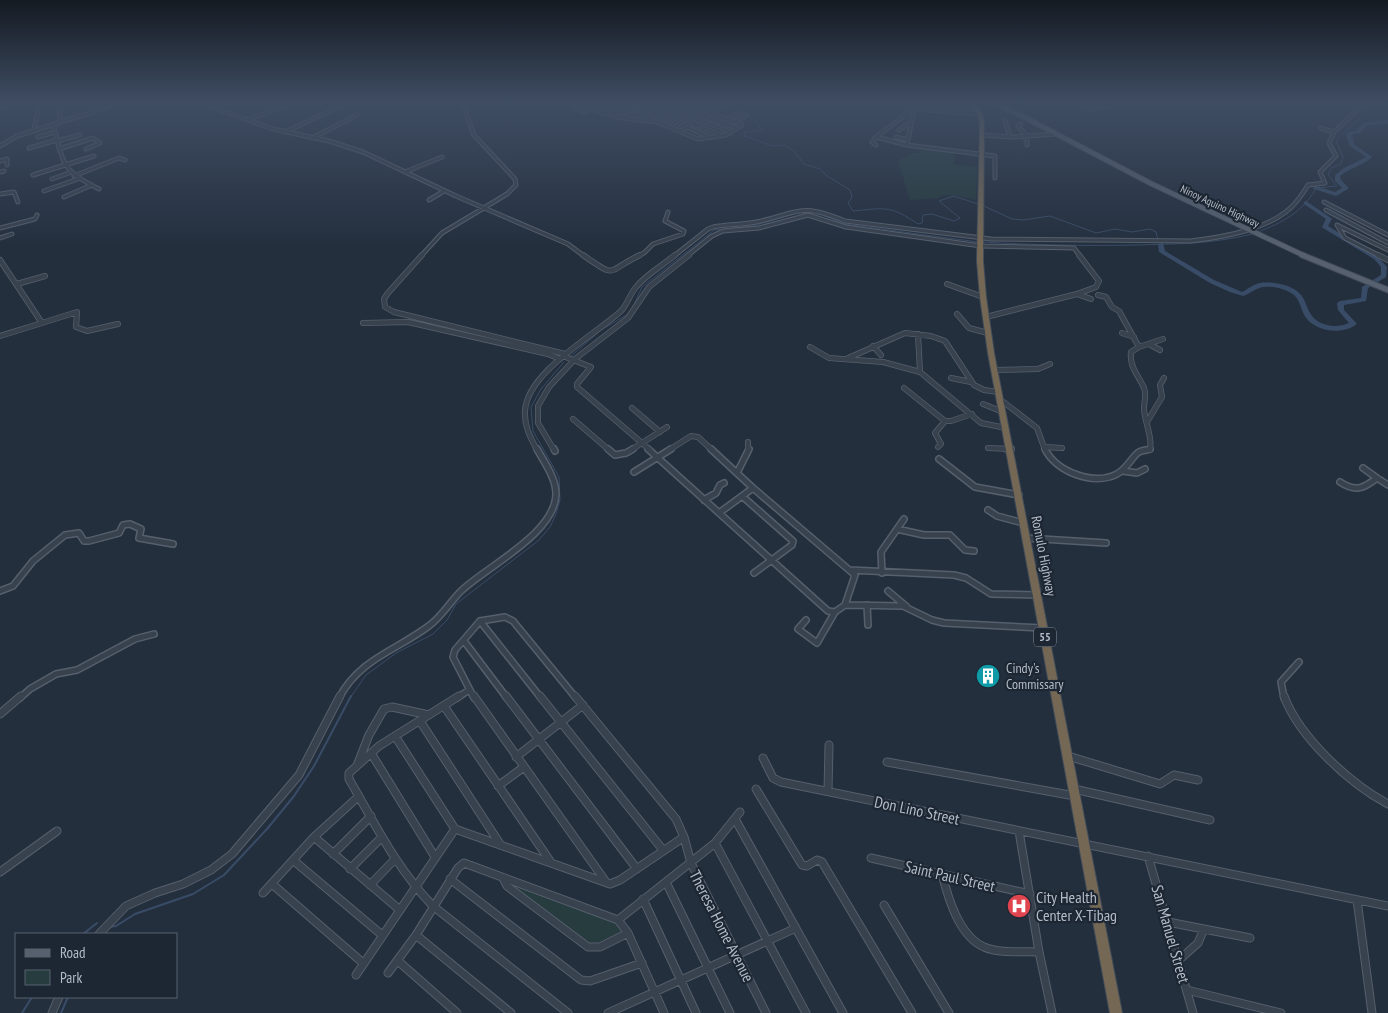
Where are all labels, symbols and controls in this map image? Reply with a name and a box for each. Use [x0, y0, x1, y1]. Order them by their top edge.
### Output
street label: Ninoy Aquino Highway [1178, 182, 1262, 231]
street label: Romulo Highway [1027, 514, 1061, 598]
road number: 55 [1034, 628, 1056, 646]
place label: Cindy's Commissary [1006, 659, 1064, 693]
building icon: Cindy's Commissary [975, 663, 1001, 689]
street label: Don Lino Street [873, 791, 962, 829]
street label: Saint Paul Street [903, 856, 998, 896]
street label: Theresa Home Avenue [685, 867, 759, 985]
street label: San Manuel Street [1147, 883, 1195, 986]
place label: City Health Center X-Tibag [1036, 887, 1117, 925]
hospital icon: City Health Center X-Tibag [1006, 893, 1032, 919]
legend [15, 933, 178, 998]
text: Road [60, 943, 86, 962]
text: Park [60, 968, 82, 987]

